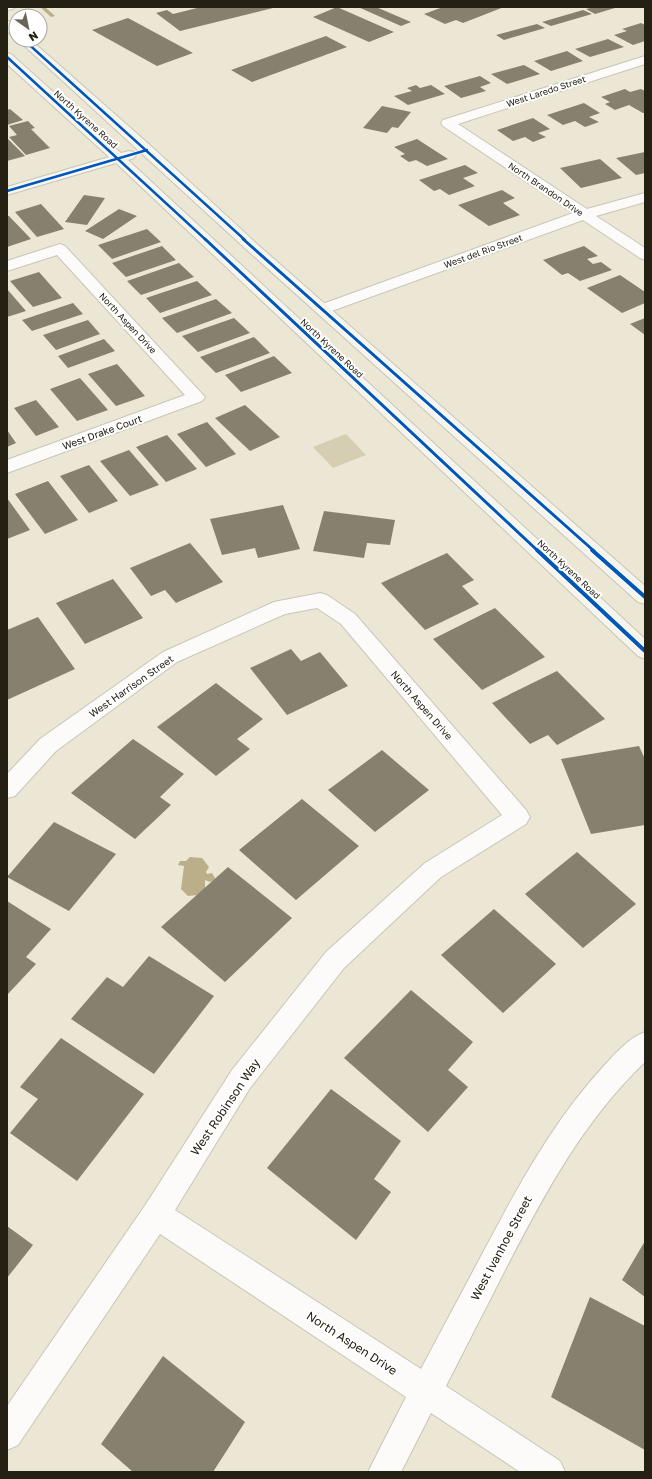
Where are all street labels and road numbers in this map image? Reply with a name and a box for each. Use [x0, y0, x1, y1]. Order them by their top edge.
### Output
street label: West Laredo Street [505, 73, 587, 109]
street label: North Kyrene Road [52, 88, 120, 150]
street label: North Brandon Drive [506, 160, 586, 218]
street label: West del Rio Street [442, 232, 524, 270]
street label: North Aspen Drive [97, 290, 159, 356]
street label: North Kyrene Road [298, 316, 366, 380]
street label: West Drake Court [61, 412, 143, 452]
street label: North Kyrene Road [535, 537, 603, 601]
street label: West Harrison Street [87, 652, 175, 720]
street label: North Aspen Drive [389, 668, 455, 742]
street label: West Robinson Way [187, 1055, 263, 1158]
street label: West Ivanhoe Street [467, 1193, 535, 1303]
street label: North Aspen Drive [304, 1308, 400, 1378]

